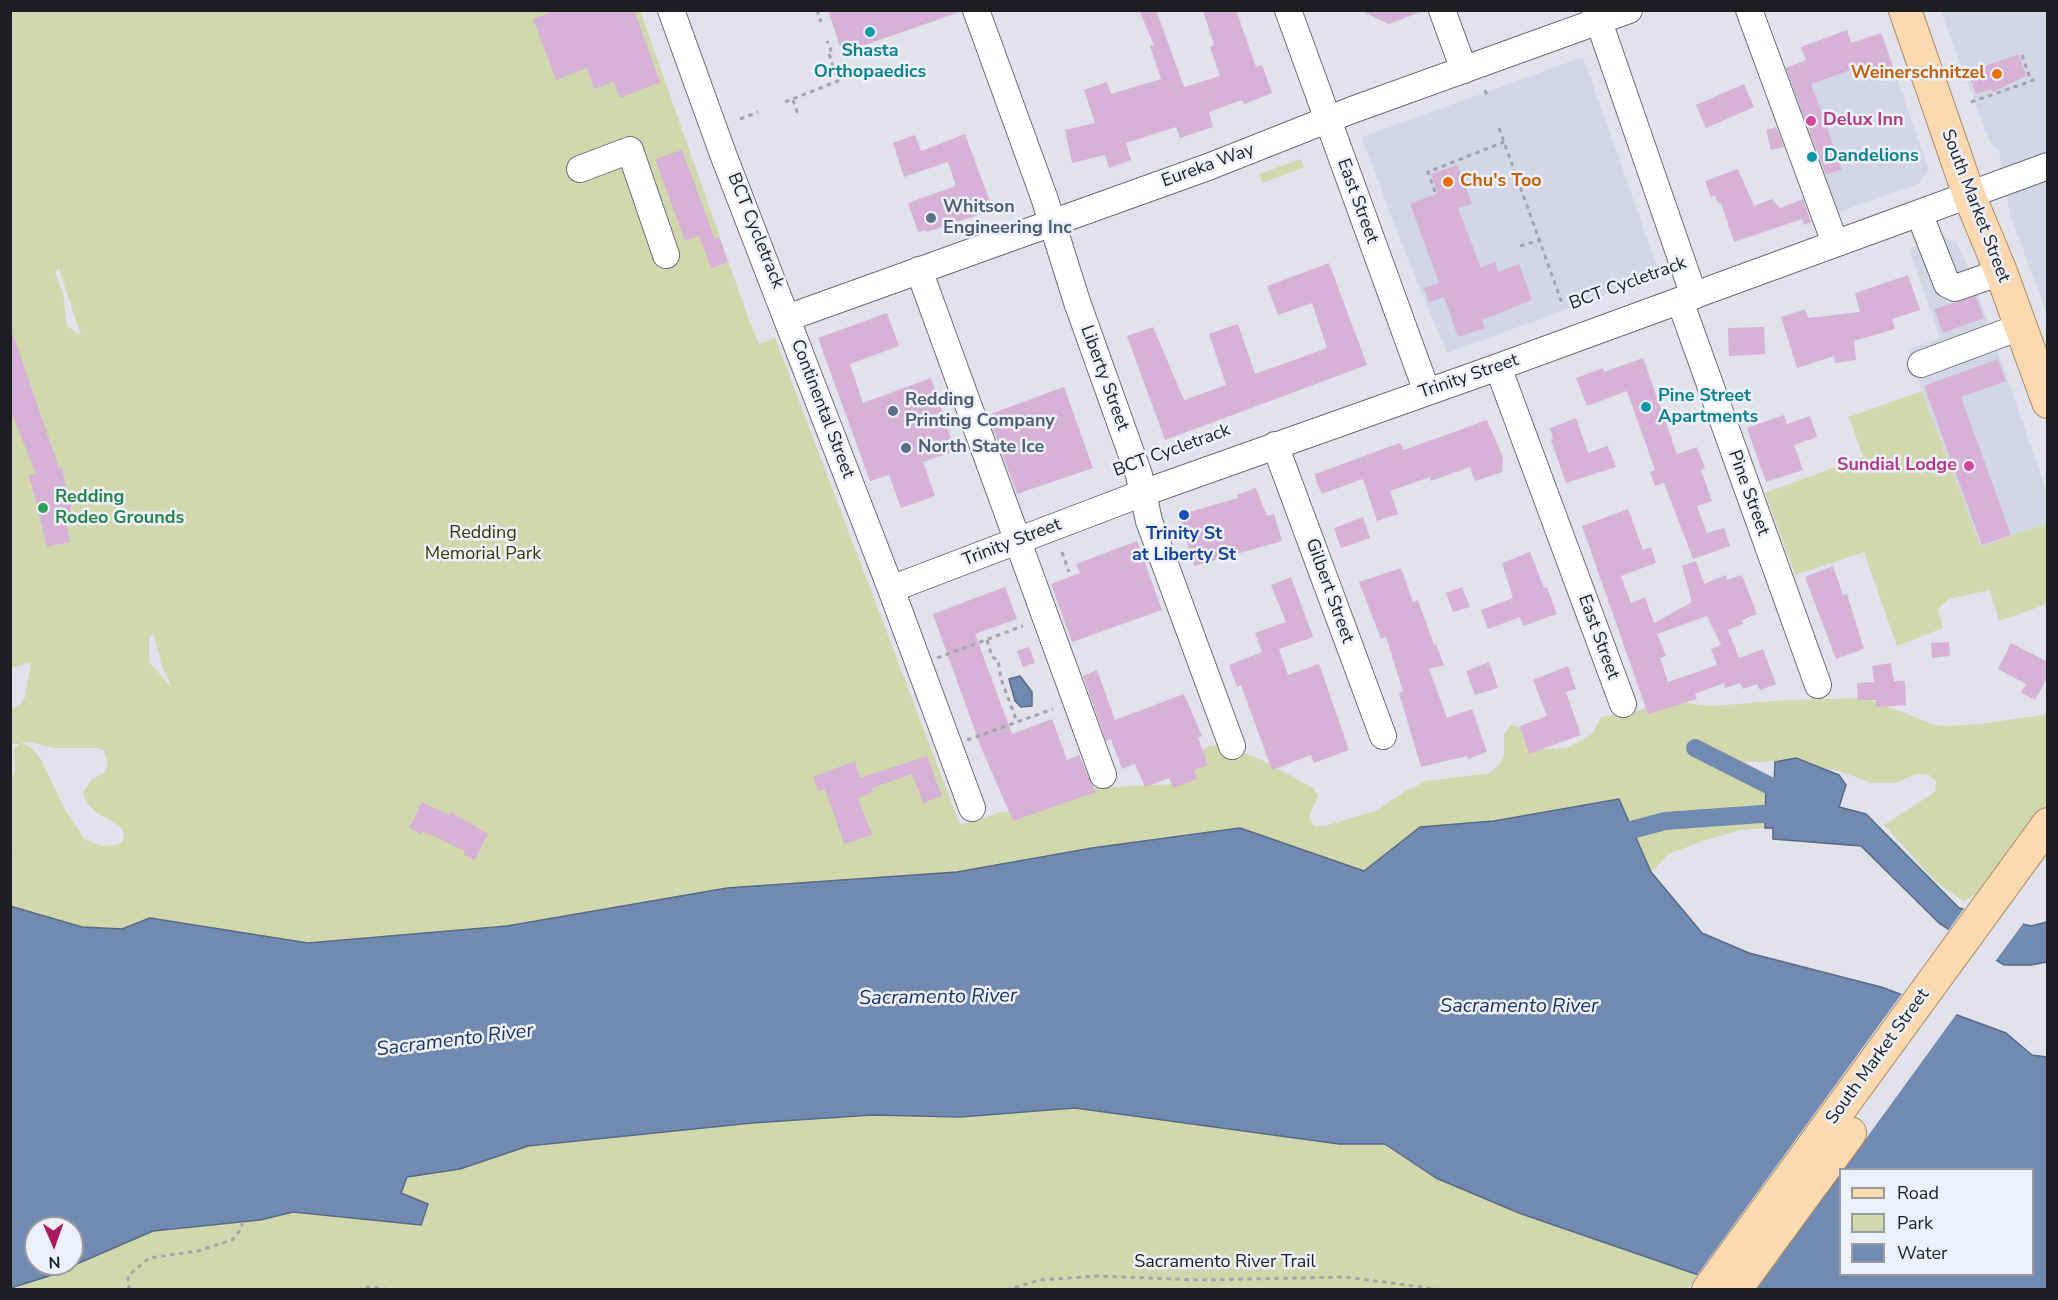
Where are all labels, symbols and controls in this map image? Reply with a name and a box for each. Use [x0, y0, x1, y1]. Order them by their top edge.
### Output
marker: Shasta Orthopaedics [863, 25, 877, 39]
place label: Shasta Orthopaedics [814, 41, 926, 84]
place label: Weinerschnitzel [1851, 63, 1985, 85]
marker: Weinerschnitzel [1990, 67, 2004, 81]
place label: Delux Inn [1823, 110, 1903, 132]
marker: Delux Inn [1804, 114, 1818, 128]
street label: South Market Street [1936, 126, 2014, 286]
street label: Eureka Way [1159, 139, 1257, 193]
place label: Dandelions [1824, 146, 1919, 168]
marker: Dandelions [1805, 150, 1819, 164]
street label: East Street [1332, 156, 1382, 246]
street label: BCT Cycletrack [722, 170, 788, 292]
place label: Chu's Too [1460, 171, 1542, 193]
marker: Chu's Too [1441, 175, 1455, 189]
place label: Whitson Engineering Inc [943, 197, 1072, 240]
marker: Whitson Engineering Inc [924, 211, 938, 225]
street label: BCT Cycletrack [1566, 253, 1690, 315]
street label: Liberty Street [1075, 322, 1133, 434]
street label: Continental Street [786, 336, 858, 482]
street label: Trinity Street [1416, 350, 1522, 404]
place label: Pine Street Apartments [1658, 386, 1758, 428]
place label: Redding Printing Company [905, 390, 1055, 432]
marker: Pine Street Apartments [1639, 400, 1653, 414]
marker: Redding Printing Company [886, 404, 900, 418]
street label: BCT Cycletrack [1110, 420, 1234, 482]
place label: North State Ice [918, 437, 1044, 459]
marker: North State Ice [899, 441, 913, 455]
street label: Pine Street [1723, 447, 1773, 539]
place label: Sundial Lodge [1837, 455, 1957, 477]
marker: Sundial Lodge [1962, 459, 1976, 473]
place label: Redding Rodeo Grounds [55, 487, 184, 530]
marker: Redding Rodeo Grounds [36, 501, 50, 515]
marker: Trinity St at Liberty St [1177, 508, 1191, 522]
street label: Trinity Street [960, 514, 1064, 572]
park label: Redding Memorial Park [425, 523, 541, 566]
place label: Trinity St at Liberty St [1132, 524, 1236, 566]
street label: Gilbert Street [1300, 536, 1358, 646]
street label: East Street [1573, 592, 1623, 682]
water label: Sacramento River [859, 985, 1017, 1011]
street label: South Market Street [1822, 985, 1934, 1129]
water label: Sacramento River [1440, 995, 1598, 1019]
water label: Sacramento River [375, 1019, 535, 1063]
legend [1839, 1168, 2034, 1276]
text: Road [1897, 1181, 1939, 1205]
text: Park [1897, 1211, 1933, 1235]
north arrow [24, 1216, 84, 1276]
text: Water [1897, 1241, 1948, 1265]
text: N [48, 1251, 61, 1273]
street label: Sacramento River Trail [1134, 1252, 1316, 1274]

